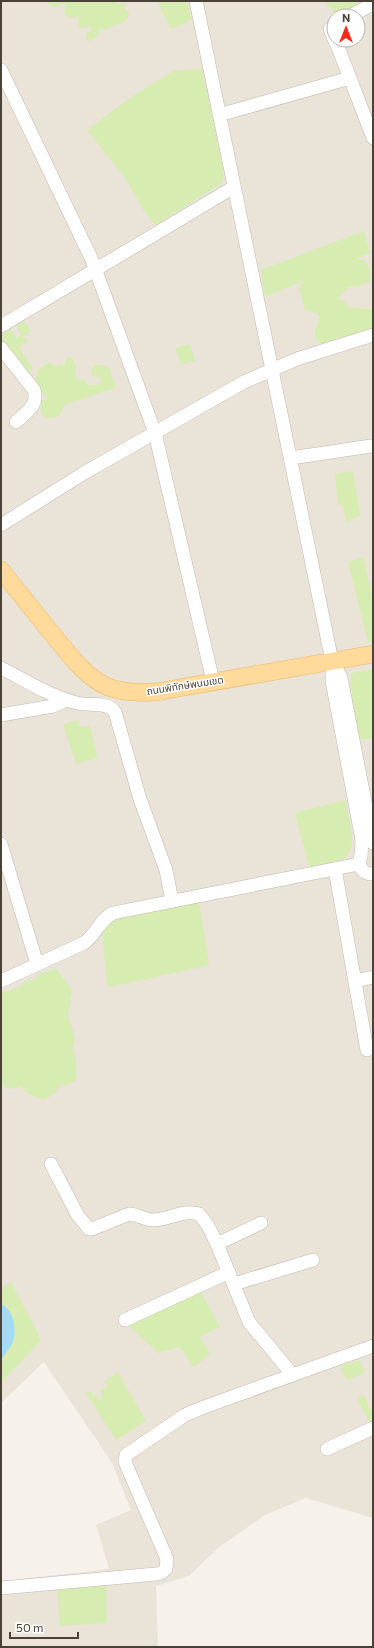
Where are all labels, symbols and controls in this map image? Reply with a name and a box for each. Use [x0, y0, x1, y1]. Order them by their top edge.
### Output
north arrow [326, 8, 366, 48]
text: N [342, 11, 350, 24]
street label: ถนนพิทักษ์พนมเขต [146, 673, 224, 697]
scale bar [10, 1614, 78, 1640]
text: 50 m [16, 1620, 44, 1634]

